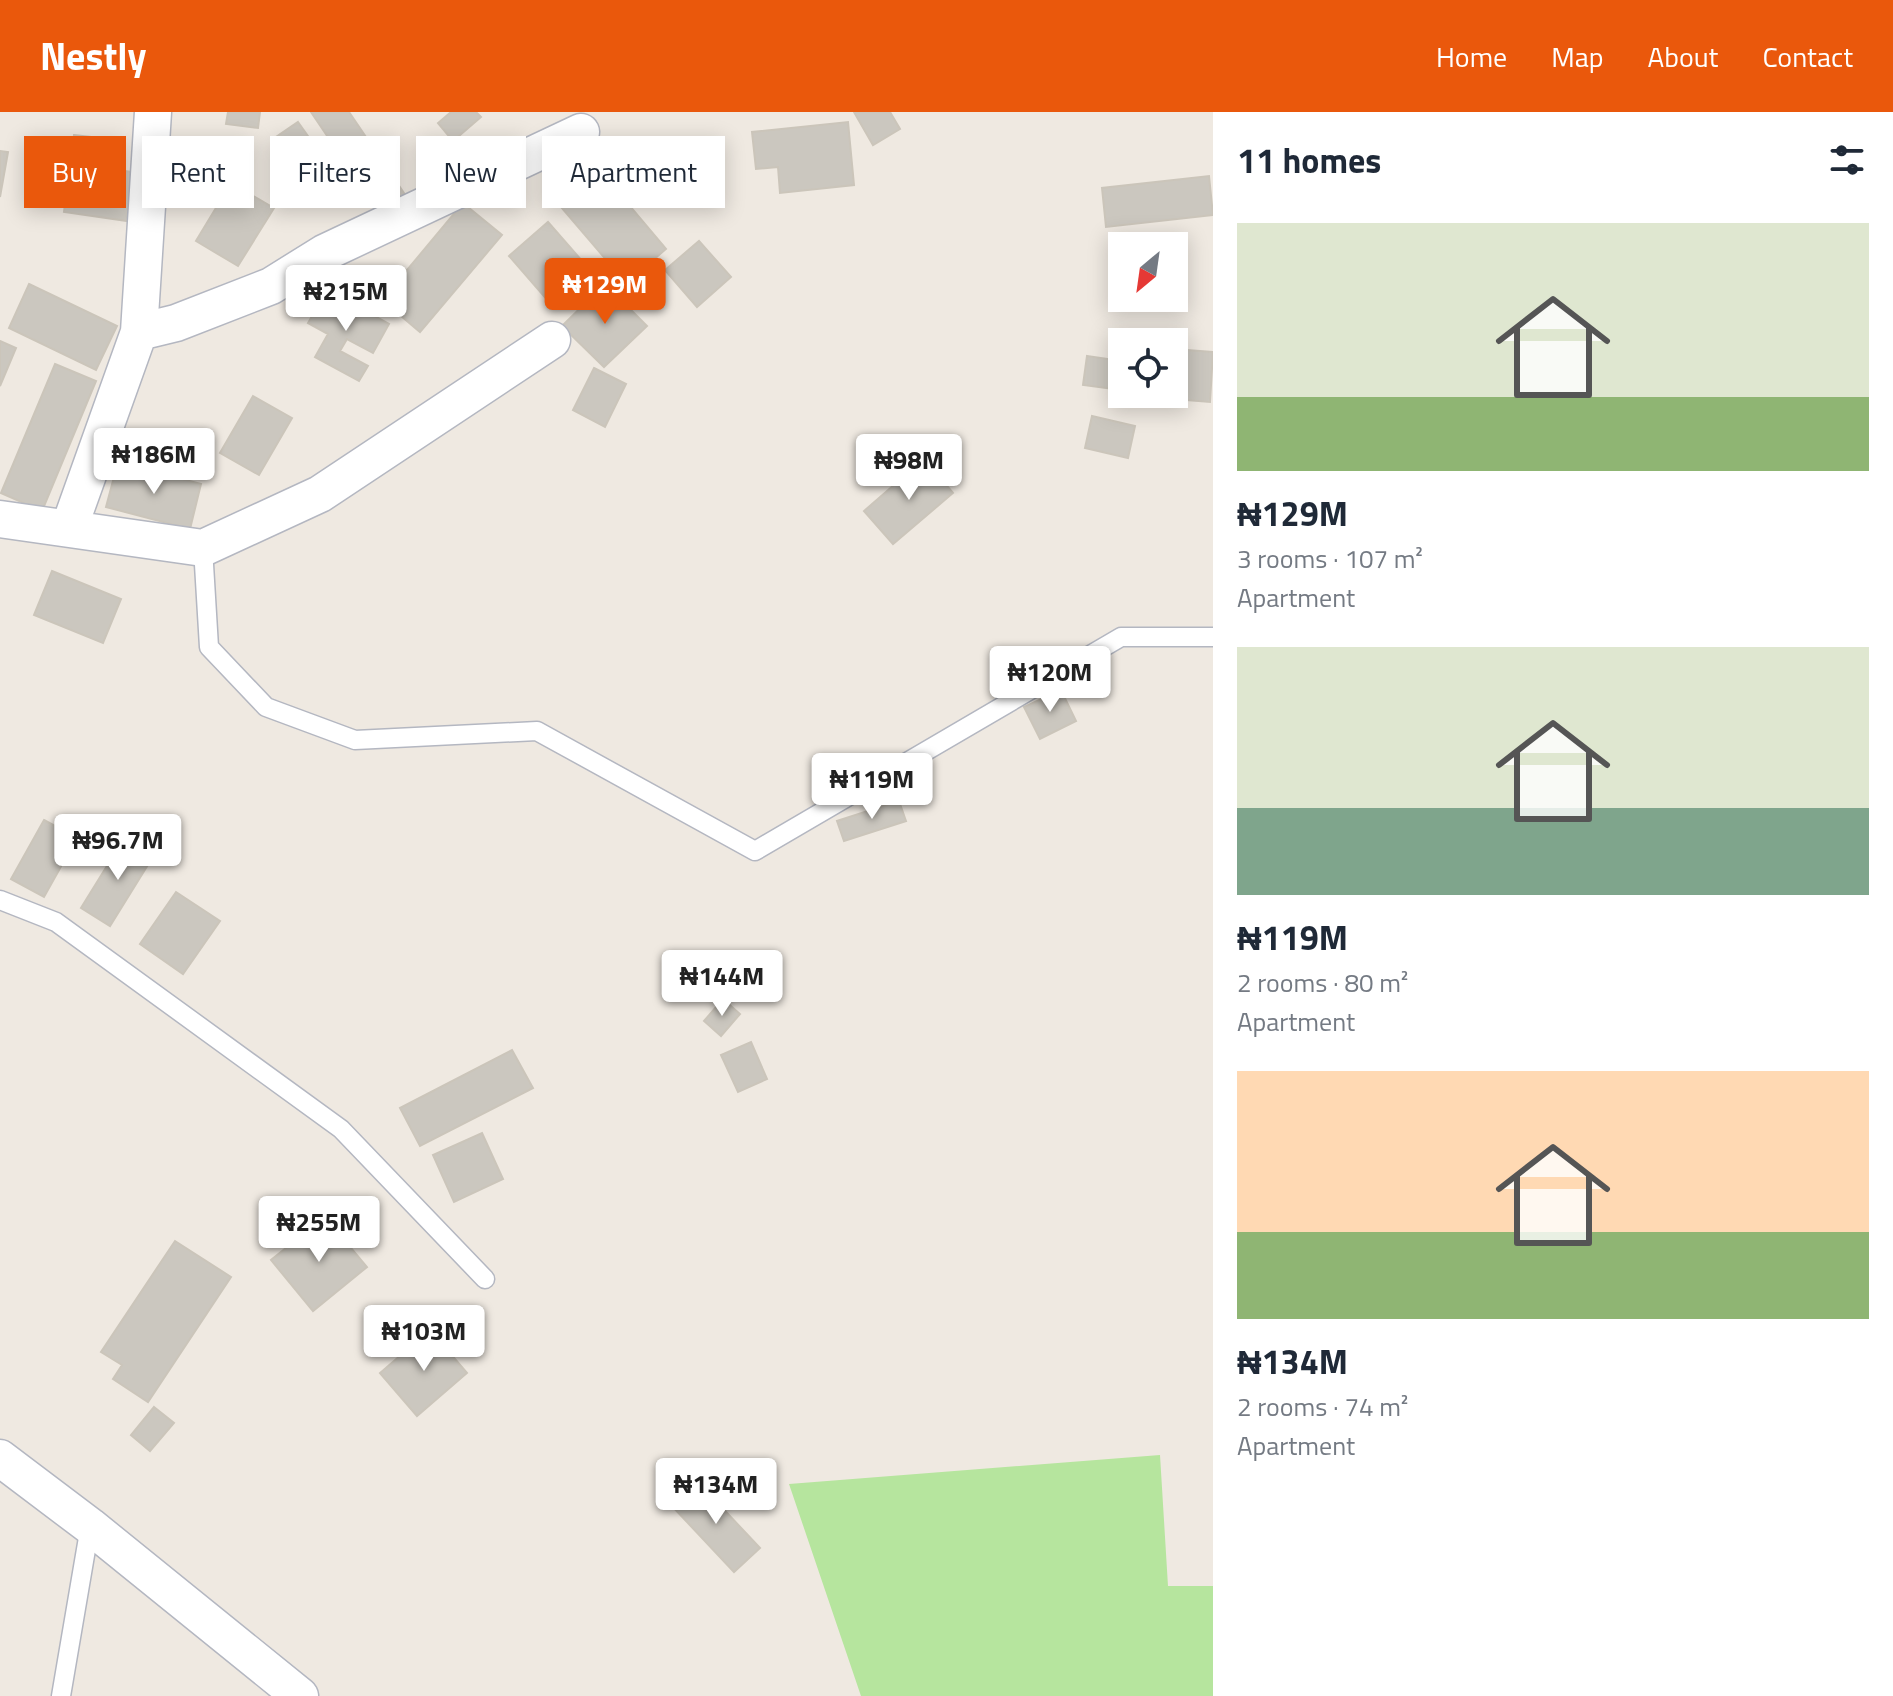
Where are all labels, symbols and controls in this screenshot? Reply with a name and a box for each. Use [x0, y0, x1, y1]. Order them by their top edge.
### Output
text: Nestly [40, 27, 147, 85]
text: Home [1436, 35, 1507, 78]
text: Map [1551, 35, 1604, 78]
text: About [1648, 35, 1718, 78]
text: Contact [1762, 35, 1853, 78]
text: 11 homes [1237, 134, 1381, 186]
chip: Buy [24, 136, 126, 208]
chip: Rent [142, 136, 254, 208]
chip: Filters [270, 136, 400, 208]
chip: New [416, 136, 526, 208]
chip: Apartment [542, 136, 725, 208]
icon: filters [1825, 138, 1869, 182]
north arrow [1108, 232, 1188, 312]
map controls [1108, 232, 1188, 408]
pin: ₦129M [549, 258, 661, 326]
text: ₦129M [563, 264, 647, 303]
pin: ₦215M [290, 265, 402, 333]
text: ₦215M [304, 271, 388, 310]
icon: home [1481, 275, 1625, 419]
button: locate [1108, 328, 1188, 408]
pin: ₦186M [98, 428, 210, 496]
text: ₦186M [112, 434, 196, 473]
pin: ₦98M [862, 434, 956, 502]
text: ₦98M [874, 440, 944, 479]
text: ₦129M [1237, 487, 1348, 539]
text: 3 rooms · 107 m² [1237, 539, 1423, 578]
text: Apartment [1237, 578, 1355, 617]
pin: ₦120M [994, 646, 1106, 714]
text: ₦120M [1008, 652, 1092, 691]
icon: home [1481, 699, 1625, 843]
pin: ₦119M [816, 753, 928, 821]
text: ₦119M [830, 759, 914, 798]
pin: ₦96.7M [53, 814, 183, 882]
text: ₦96.7M [72, 820, 164, 859]
text: ₦119M [1237, 911, 1348, 963]
pin: ₦144M [666, 950, 778, 1018]
text: ₦144M [680, 956, 764, 995]
text: 2 rooms · 80 m² [1237, 963, 1408, 1002]
text: Apartment [1237, 1002, 1355, 1041]
icon: home [1481, 1123, 1625, 1267]
pin: ₦255M [263, 1196, 375, 1264]
text: ₦255M [277, 1202, 361, 1241]
pin: ₦103M [368, 1305, 480, 1373]
text: ₦103M [382, 1311, 466, 1350]
text: ₦134M [1237, 1335, 1348, 1387]
text: 2 rooms · 74 m² [1237, 1387, 1408, 1426]
text: Apartment [1237, 1426, 1355, 1465]
pin: ₦134M [660, 1458, 772, 1526]
text: ₦134M [674, 1464, 758, 1503]

